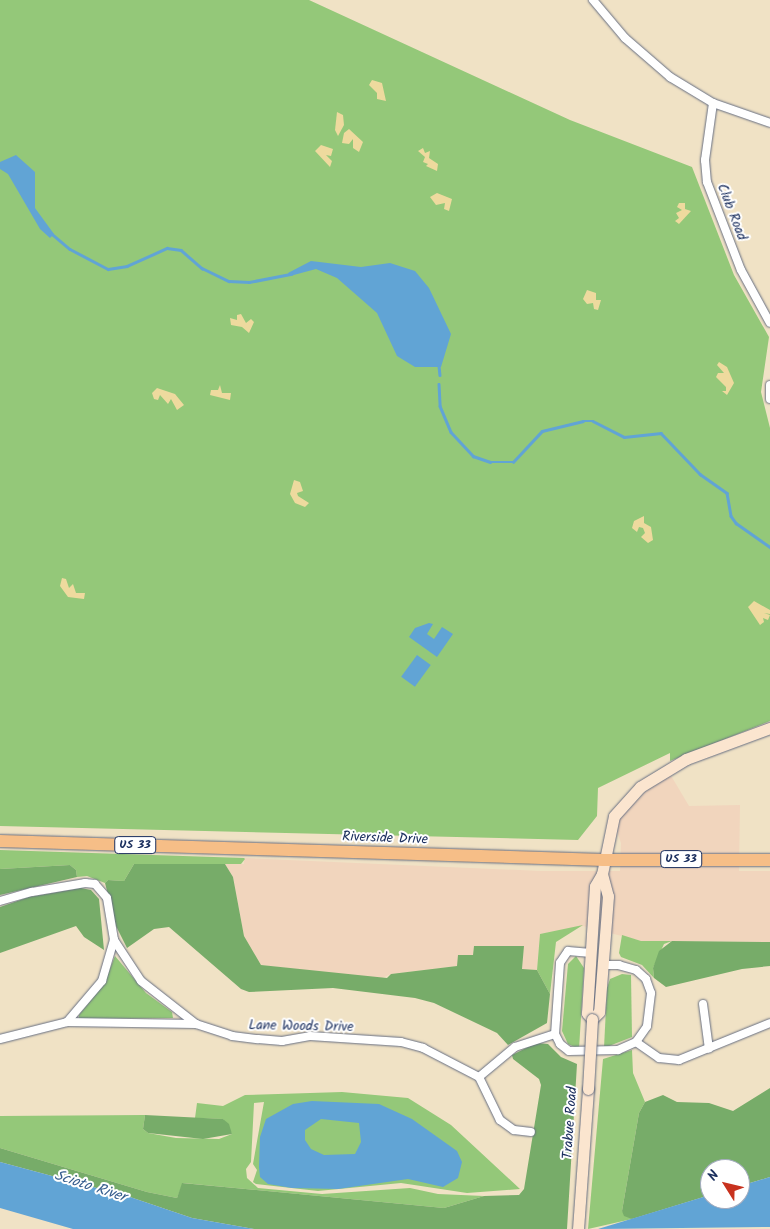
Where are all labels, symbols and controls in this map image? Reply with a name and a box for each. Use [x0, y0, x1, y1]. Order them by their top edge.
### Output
street label: Club Road [713, 181, 751, 243]
street label: Riverside Drive [342, 828, 428, 848]
road number: US 33 [114, 836, 156, 854]
road number: US 33 [660, 850, 702, 869]
street label: Lane Woods Drive [248, 1017, 354, 1035]
street label: Trabue Road [559, 1086, 581, 1160]
north arrow [700, 1159, 750, 1209]
text: N [702, 1166, 725, 1186]
water label: Scioto River [52, 1167, 128, 1207]

